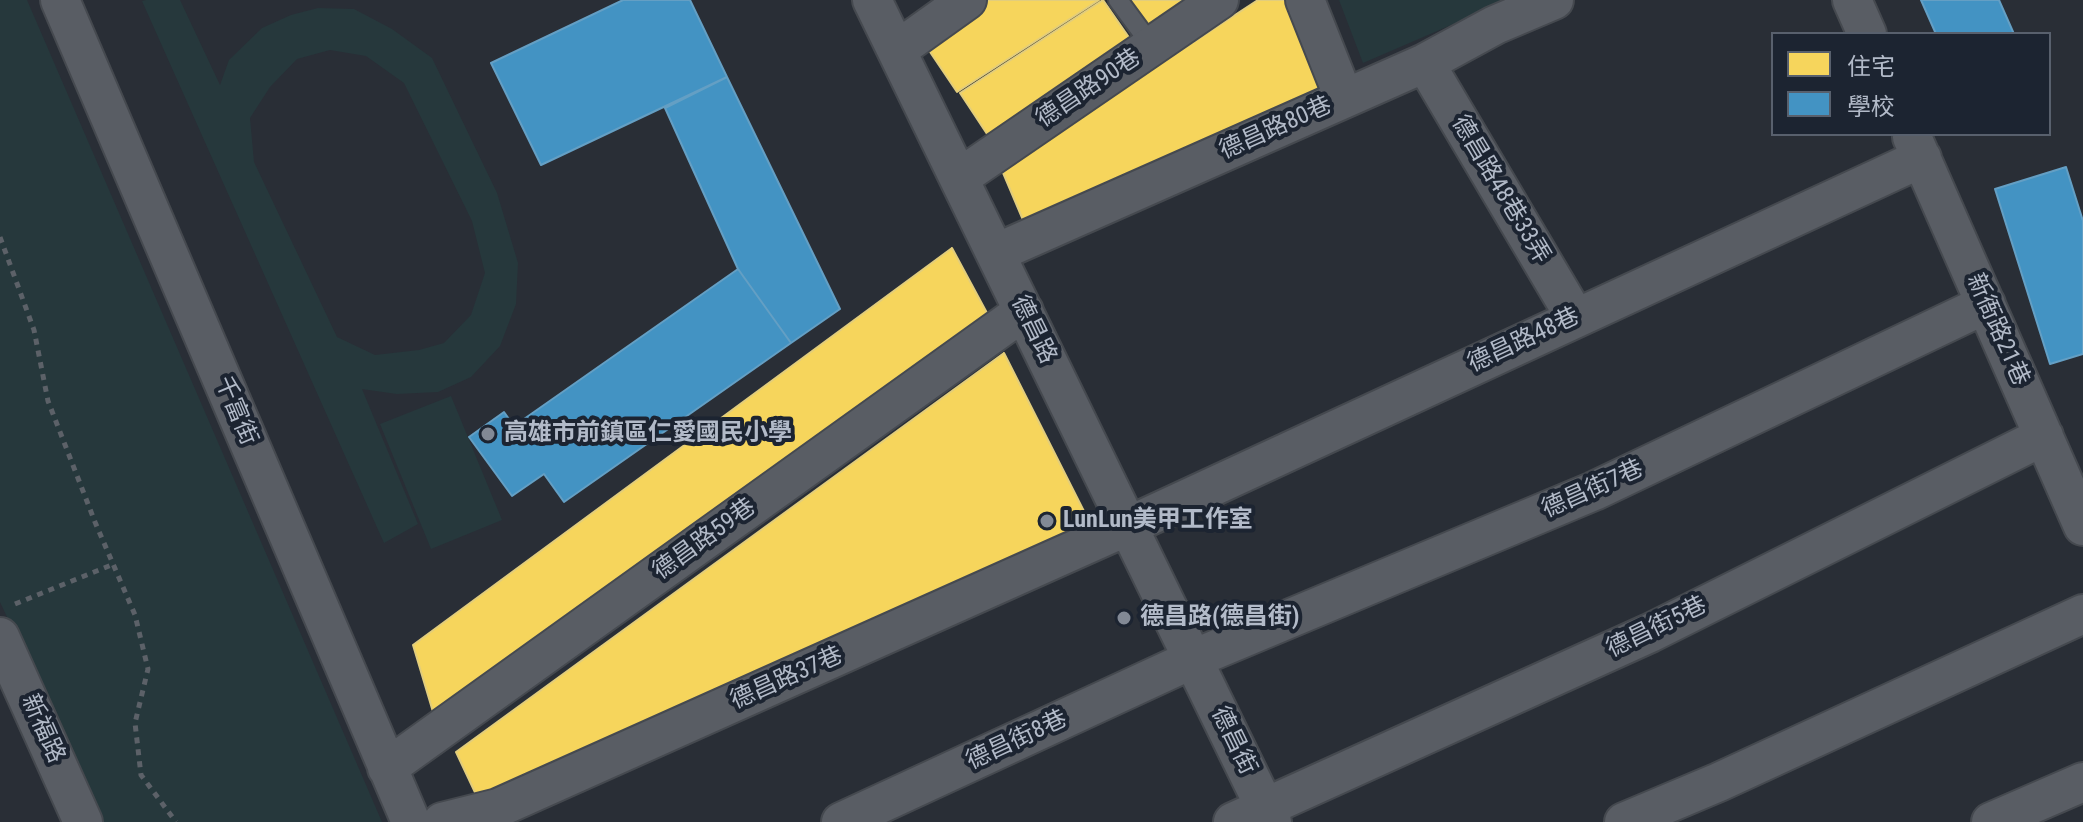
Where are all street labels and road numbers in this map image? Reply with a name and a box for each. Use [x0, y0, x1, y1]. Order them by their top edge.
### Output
street label: 德昌路90巷 [1031, 44, 1147, 134]
street label: 德昌路80巷 [1215, 92, 1337, 166]
street label: 德昌路48巷33弄 [1445, 111, 1555, 269]
street label: 新衙路21巷 [1960, 269, 2034, 391]
street label: 德昌路 [1004, 291, 1062, 369]
street label: 德昌路48巷 [1464, 303, 1584, 379]
street label: 千富街 [208, 372, 262, 450]
street label: 德昌街7巷 [1538, 455, 1648, 525]
street label: 德昌路59巷 [648, 493, 762, 587]
street label: 德昌街5巷 [1602, 591, 1712, 665]
street label: 德昌路37巷 [726, 642, 848, 716]
street label: 新福路 [14, 690, 70, 768]
street label: 德昌街 [1204, 702, 1262, 780]
street label: 德昌街8巷 [962, 705, 1072, 777]

